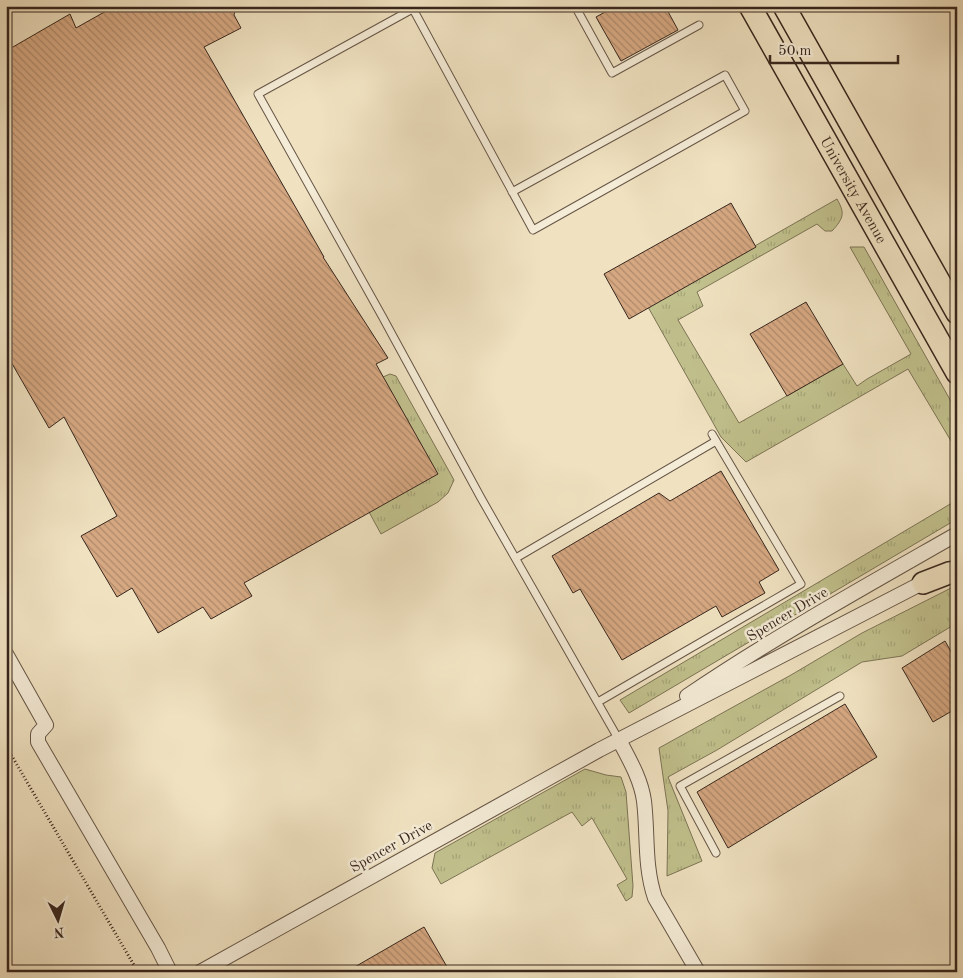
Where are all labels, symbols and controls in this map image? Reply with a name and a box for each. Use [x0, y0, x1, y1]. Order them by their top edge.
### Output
scale bar [770, 32, 898, 64]
text: 50 m [778, 44, 812, 59]
street label: University Avenue [816, 135, 888, 246]
street label: Spencer Drive [745, 585, 831, 645]
street label: Spencer Drive [348, 818, 436, 876]
north arrow [32, 896, 82, 946]
text: N [53, 925, 65, 939]

